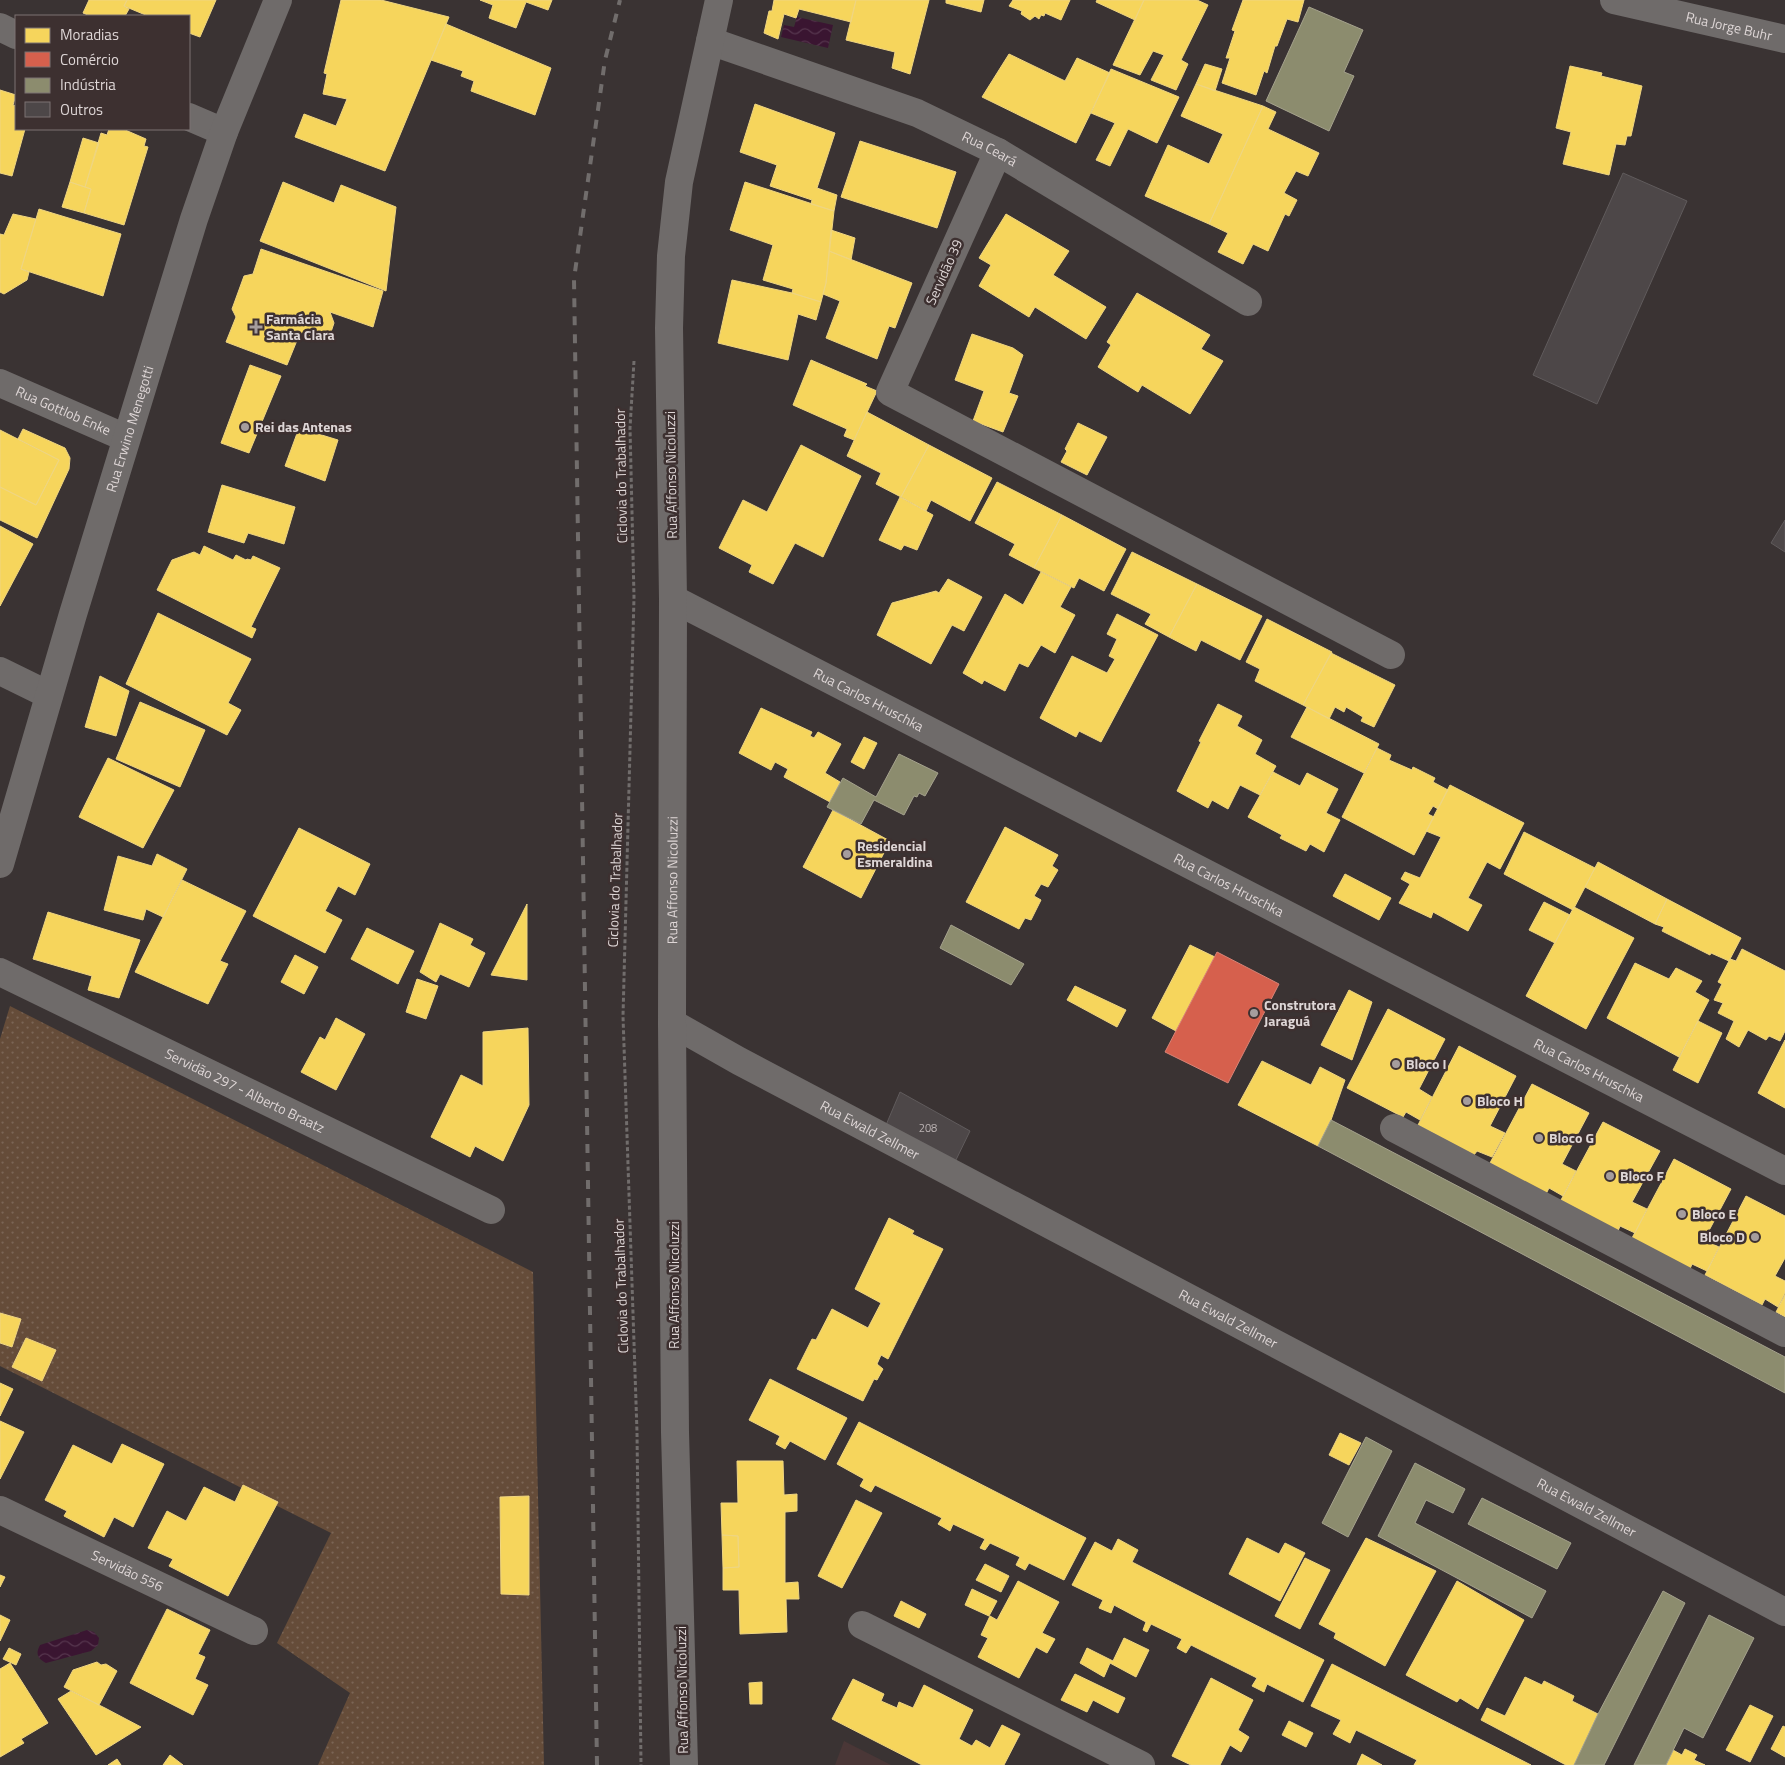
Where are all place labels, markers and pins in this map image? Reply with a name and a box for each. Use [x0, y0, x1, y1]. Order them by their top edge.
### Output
place label: Farmácia Santa Clara [266, 308, 335, 345]
marker: Farmácia Santa Clara [250, 321, 262, 333]
place label: Rei das Antenas [255, 416, 352, 437]
marker: Rei das Antenas [239, 421, 251, 433]
place label: Residencial Esmeraldina [857, 835, 933, 872]
marker: Residencial Esmeraldina [841, 848, 853, 860]
place label: Construtora Jaraguá [1264, 994, 1336, 1031]
marker: Construtora Jaraguá [1248, 1007, 1260, 1019]
place label: Bloco I [1406, 1053, 1446, 1074]
marker: Bloco I [1390, 1058, 1402, 1070]
place label: Bloco H [1477, 1090, 1523, 1111]
marker: Bloco H [1461, 1095, 1473, 1107]
place label: Bloco G [1549, 1127, 1594, 1148]
marker: Bloco G [1533, 1132, 1545, 1144]
place label: Bloco F [1620, 1165, 1664, 1186]
marker: Bloco F [1604, 1170, 1616, 1182]
place label: Bloco E [1692, 1203, 1736, 1224]
marker: Bloco E [1676, 1208, 1688, 1220]
place label: Bloco D [1700, 1226, 1745, 1247]
marker: Bloco D [1749, 1231, 1761, 1243]

